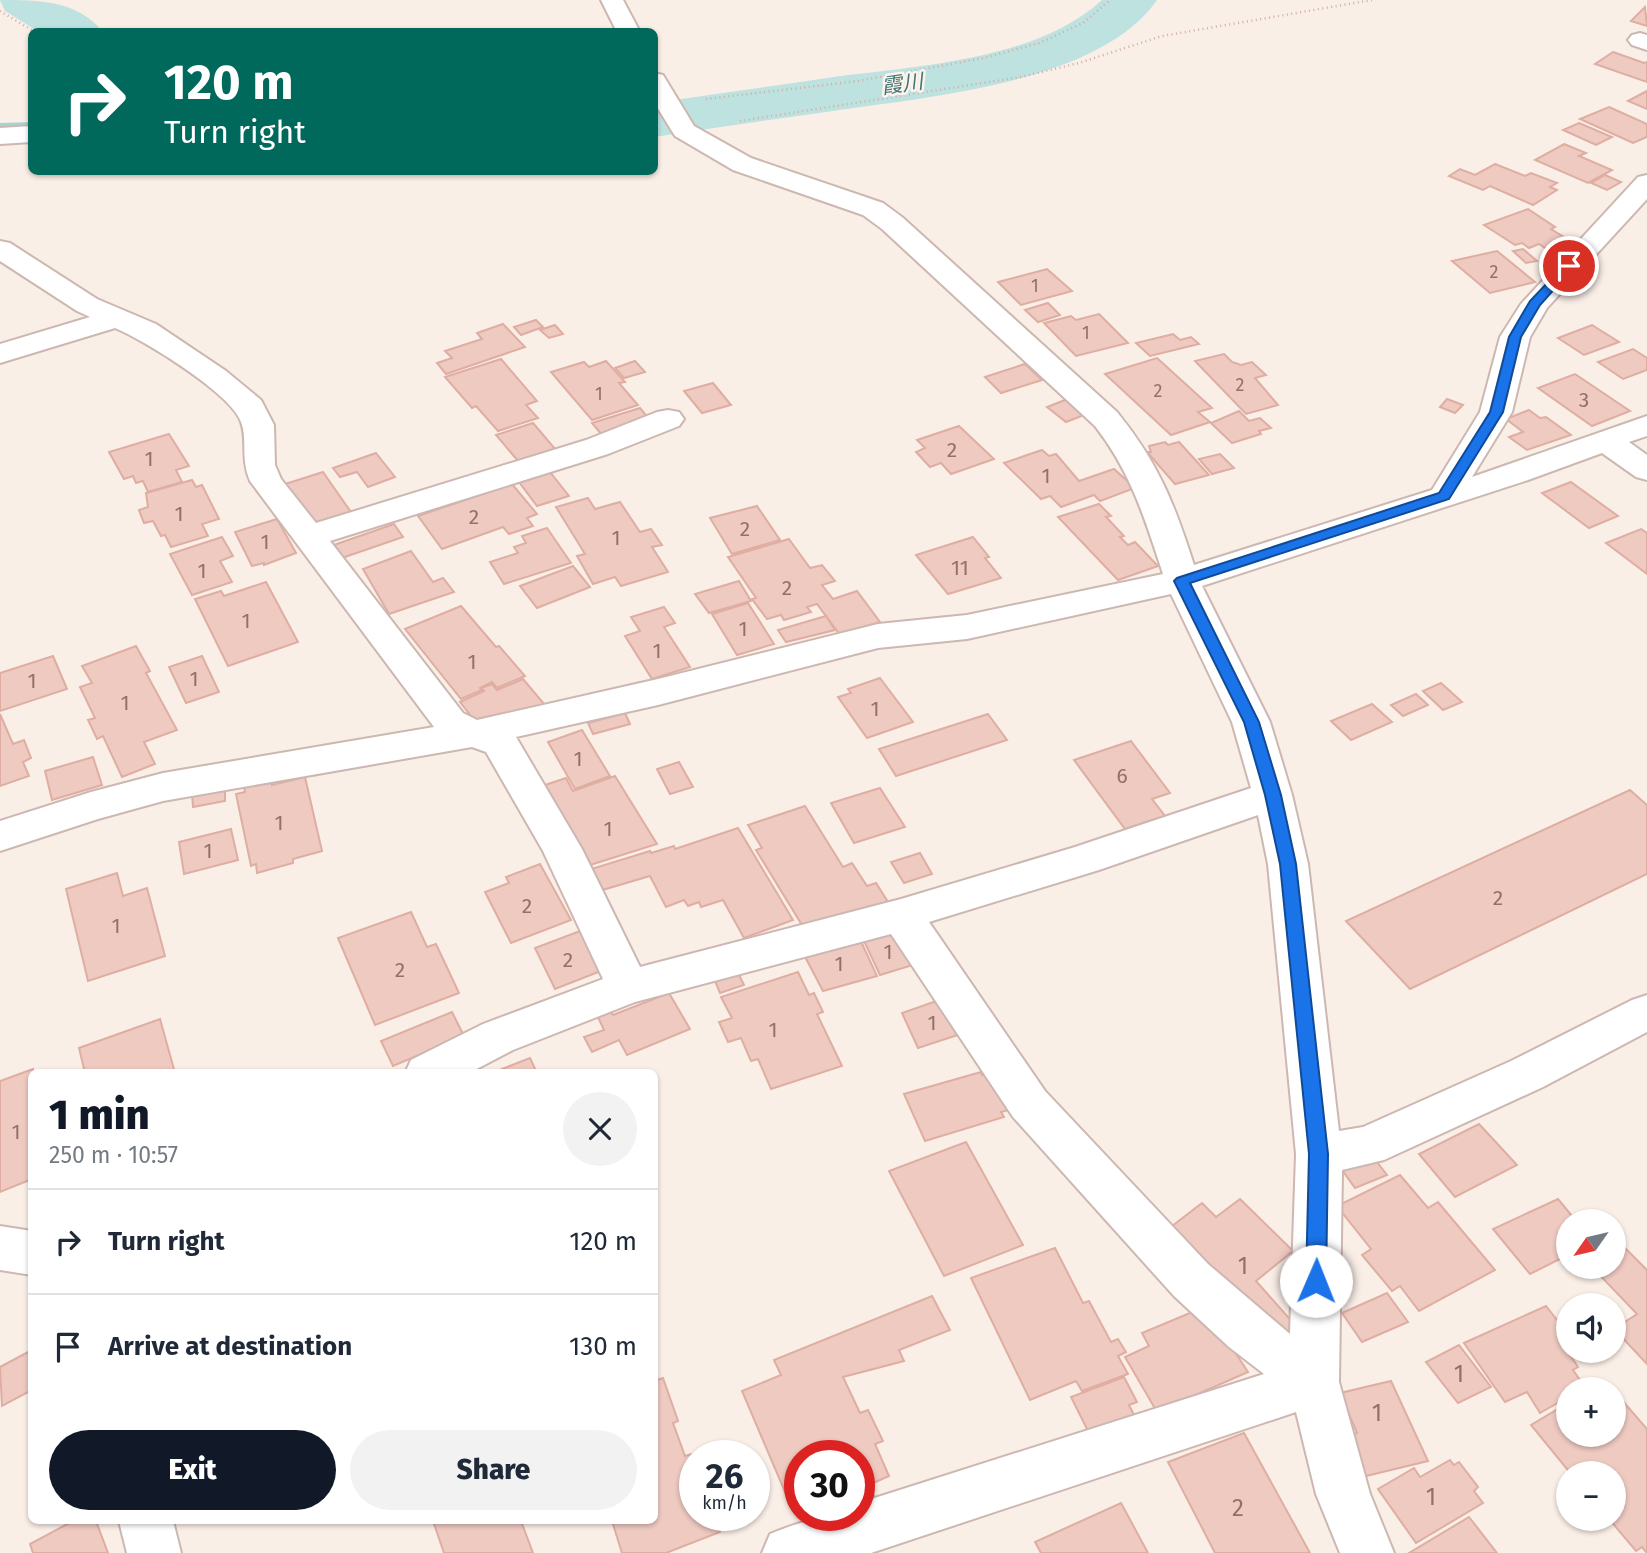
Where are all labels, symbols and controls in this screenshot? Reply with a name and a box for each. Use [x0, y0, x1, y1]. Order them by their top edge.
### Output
text: 120 m [164, 53, 294, 112]
icon: right [49, 56, 140, 147]
water label: 霞川 [879, 68, 927, 100]
text: Turn right [164, 113, 306, 151]
pin [1539, 236, 1599, 296]
icon: arrive [1550, 247, 1588, 285]
house number: 2 [1490, 261, 1499, 283]
house number: 1 [1031, 275, 1039, 297]
house number: 1 [1082, 322, 1090, 344]
house number: 2 [1236, 374, 1245, 396]
house number: 2 [1154, 380, 1163, 402]
house number: 1 [595, 383, 603, 405]
house number: 3 [1579, 387, 1589, 413]
house number: 2 [947, 437, 957, 463]
house number: 1 [144, 446, 154, 472]
house number: 1 [1041, 463, 1051, 489]
house number: 1 [174, 501, 184, 527]
house number: 2 [469, 504, 479, 530]
house number: 2 [740, 516, 750, 542]
house number: 1 [611, 525, 621, 551]
house number: 1 [260, 529, 270, 555]
house number: 11 [951, 555, 969, 581]
house number: 1 [197, 558, 207, 584]
house number: 2 [782, 575, 792, 601]
house number: 1 [241, 608, 251, 634]
house number: 1 [738, 616, 748, 642]
house number: 1 [652, 638, 662, 664]
house number: 1 [467, 649, 477, 675]
house number: 1 [189, 666, 199, 692]
house number: 1 [27, 668, 37, 694]
house number: 1 [120, 690, 130, 716]
house number: 1 [870, 696, 880, 722]
house number: 1 [573, 746, 583, 772]
house number: 6 [1116, 763, 1128, 789]
house number: 1 [274, 810, 284, 836]
house number: 1 [603, 816, 613, 842]
house number: 1 [203, 838, 213, 864]
house number: 2 [1493, 885, 1503, 911]
house number: 2 [522, 893, 532, 919]
house number: 1 [111, 913, 121, 939]
house number: 1 [883, 939, 893, 965]
house number: 2 [563, 947, 573, 973]
house number: 1 [834, 951, 844, 977]
house number: 2 [395, 957, 405, 983]
house number: 1 [927, 1010, 937, 1036]
house number: 1 [768, 1017, 778, 1043]
text: 1 min [49, 1090, 150, 1140]
button: close [563, 1092, 637, 1166]
house number: 1 [11, 1119, 21, 1145]
text: 250 m · 10:57 [49, 1141, 178, 1169]
north arrow [1556, 1209, 1626, 1279]
map controls [1556, 1209, 1626, 1531]
icon: right [49, 1223, 87, 1261]
text: Turn right [108, 1226, 225, 1257]
text: 120 m [569, 1226, 637, 1257]
position arrow [1279, 1244, 1353, 1318]
house number: 1 [1238, 1252, 1248, 1280]
button: sound [1556, 1293, 1626, 1363]
icon: arrive [49, 1328, 87, 1366]
text: Arrive at destination [108, 1331, 352, 1362]
text: 130 m [569, 1331, 637, 1362]
house number: 1 [1454, 1360, 1464, 1388]
button: + [1556, 1377, 1626, 1447]
house number: 1 [1372, 1399, 1382, 1427]
button: Exit [49, 1430, 336, 1510]
button: Share [350, 1430, 637, 1510]
speed limit sign: 30 [784, 1440, 875, 1531]
text: 26 [706, 1455, 743, 1497]
button: − [1556, 1461, 1626, 1531]
house number: 1 [1426, 1483, 1436, 1511]
text: km/h [702, 1492, 747, 1514]
house number: 2 [1232, 1494, 1244, 1522]

